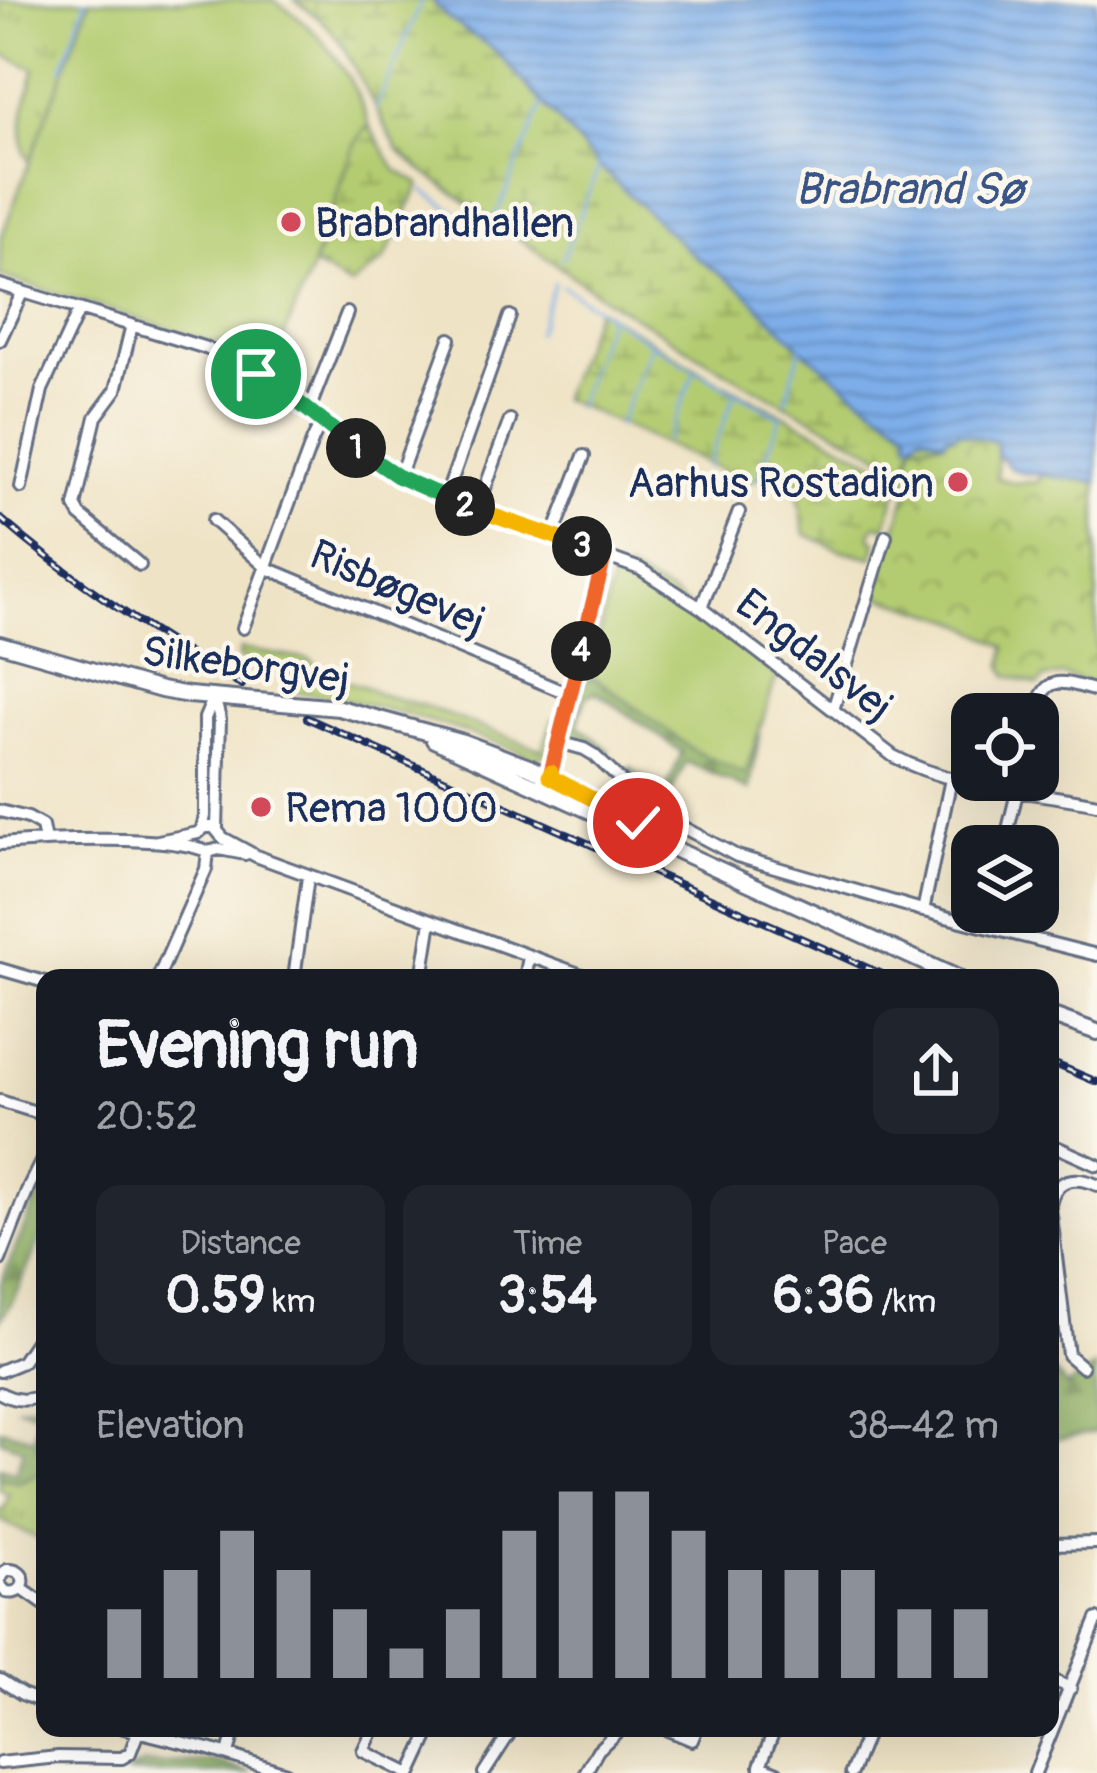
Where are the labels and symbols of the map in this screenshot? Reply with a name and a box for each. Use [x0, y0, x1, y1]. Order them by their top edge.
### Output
water label: Brabrand Sø [795, 162, 1029, 218]
place label: Brabrandhallen [315, 198, 574, 250]
marker: Brabrandhallen [278, 209, 304, 235]
pin [205, 323, 307, 425]
pin: 1 [326, 418, 386, 478]
place label: Aarhus Rostadion [627, 458, 934, 510]
marker: Aarhus Rostadion [945, 469, 971, 495]
pin: 2 [435, 476, 495, 536]
pin: 3 [552, 516, 612, 576]
street label: Risbøgevej [302, 529, 492, 649]
street label: Engdalsvej [725, 578, 903, 733]
pin: 4 [551, 621, 611, 681]
street label: Silkeborgvej [139, 626, 353, 706]
pin [587, 772, 689, 874]
place label: Rema 1000 [285, 783, 498, 835]
marker: Rema 1000 [248, 794, 274, 820]

